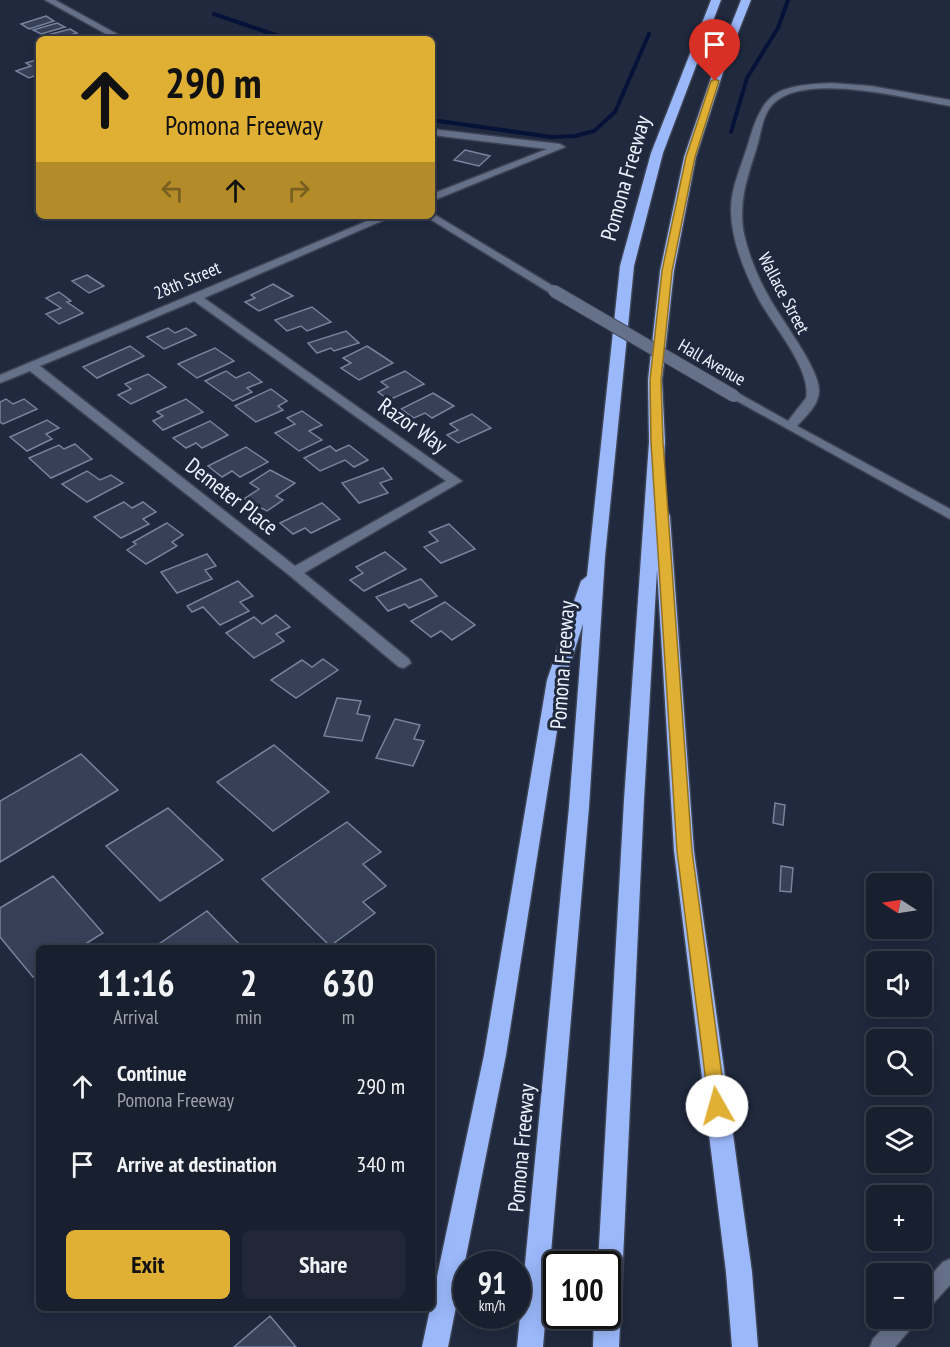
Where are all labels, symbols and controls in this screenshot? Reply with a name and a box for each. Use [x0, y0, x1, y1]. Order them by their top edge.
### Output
pin [689, 19, 740, 81]
icon: arrive [698, 28, 731, 61]
text: 290 m [165, 55, 262, 110]
icon: ahead [66, 60, 144, 138]
text: Pomona Freeway [165, 108, 323, 142]
street label: Pomona Freeway [594, 112, 656, 244]
icon: left [156, 174, 189, 207]
icon: ahead [219, 174, 252, 207]
icon: right [282, 174, 315, 207]
street label: Wallace Street [753, 248, 815, 338]
street label: 28th Street [150, 256, 224, 304]
street label: Hall Avenue [674, 334, 750, 390]
street label: Razor Way [373, 391, 454, 459]
street label: Demeter Place [180, 451, 284, 541]
street label: Pomona Freeway [544, 599, 581, 730]
north arrow [866, 873, 932, 939]
map controls [866, 873, 932, 1329]
button: sound [866, 951, 932, 1017]
text: 11:16 [97, 959, 175, 1006]
text: 2 [240, 959, 257, 1006]
text: 630 [323, 959, 374, 1006]
text: Arrival [113, 1004, 158, 1030]
text: min [236, 1004, 262, 1030]
text: m [342, 1004, 355, 1030]
button: search [866, 1029, 932, 1095]
text: Continue [117, 1059, 187, 1087]
icon: ahead [66, 1070, 99, 1103]
text: 290 m [356, 1072, 405, 1100]
position arrow [685, 1074, 749, 1138]
street label: Pomona Freeway [501, 1082, 541, 1213]
text: Pomona Freeway [117, 1087, 234, 1113]
button: layers [866, 1107, 932, 1173]
icon: arrive [66, 1148, 99, 1181]
text: Arrive at destination [117, 1150, 277, 1178]
text: 340 m [356, 1150, 405, 1178]
button: + [866, 1185, 932, 1251]
button: Exit [66, 1230, 230, 1299]
button: Share [242, 1230, 405, 1299]
speed limit sign: 100 [543, 1251, 621, 1329]
text: 91 [478, 1263, 506, 1302]
button: − [866, 1263, 932, 1329]
text: km/h [479, 1296, 505, 1315]

